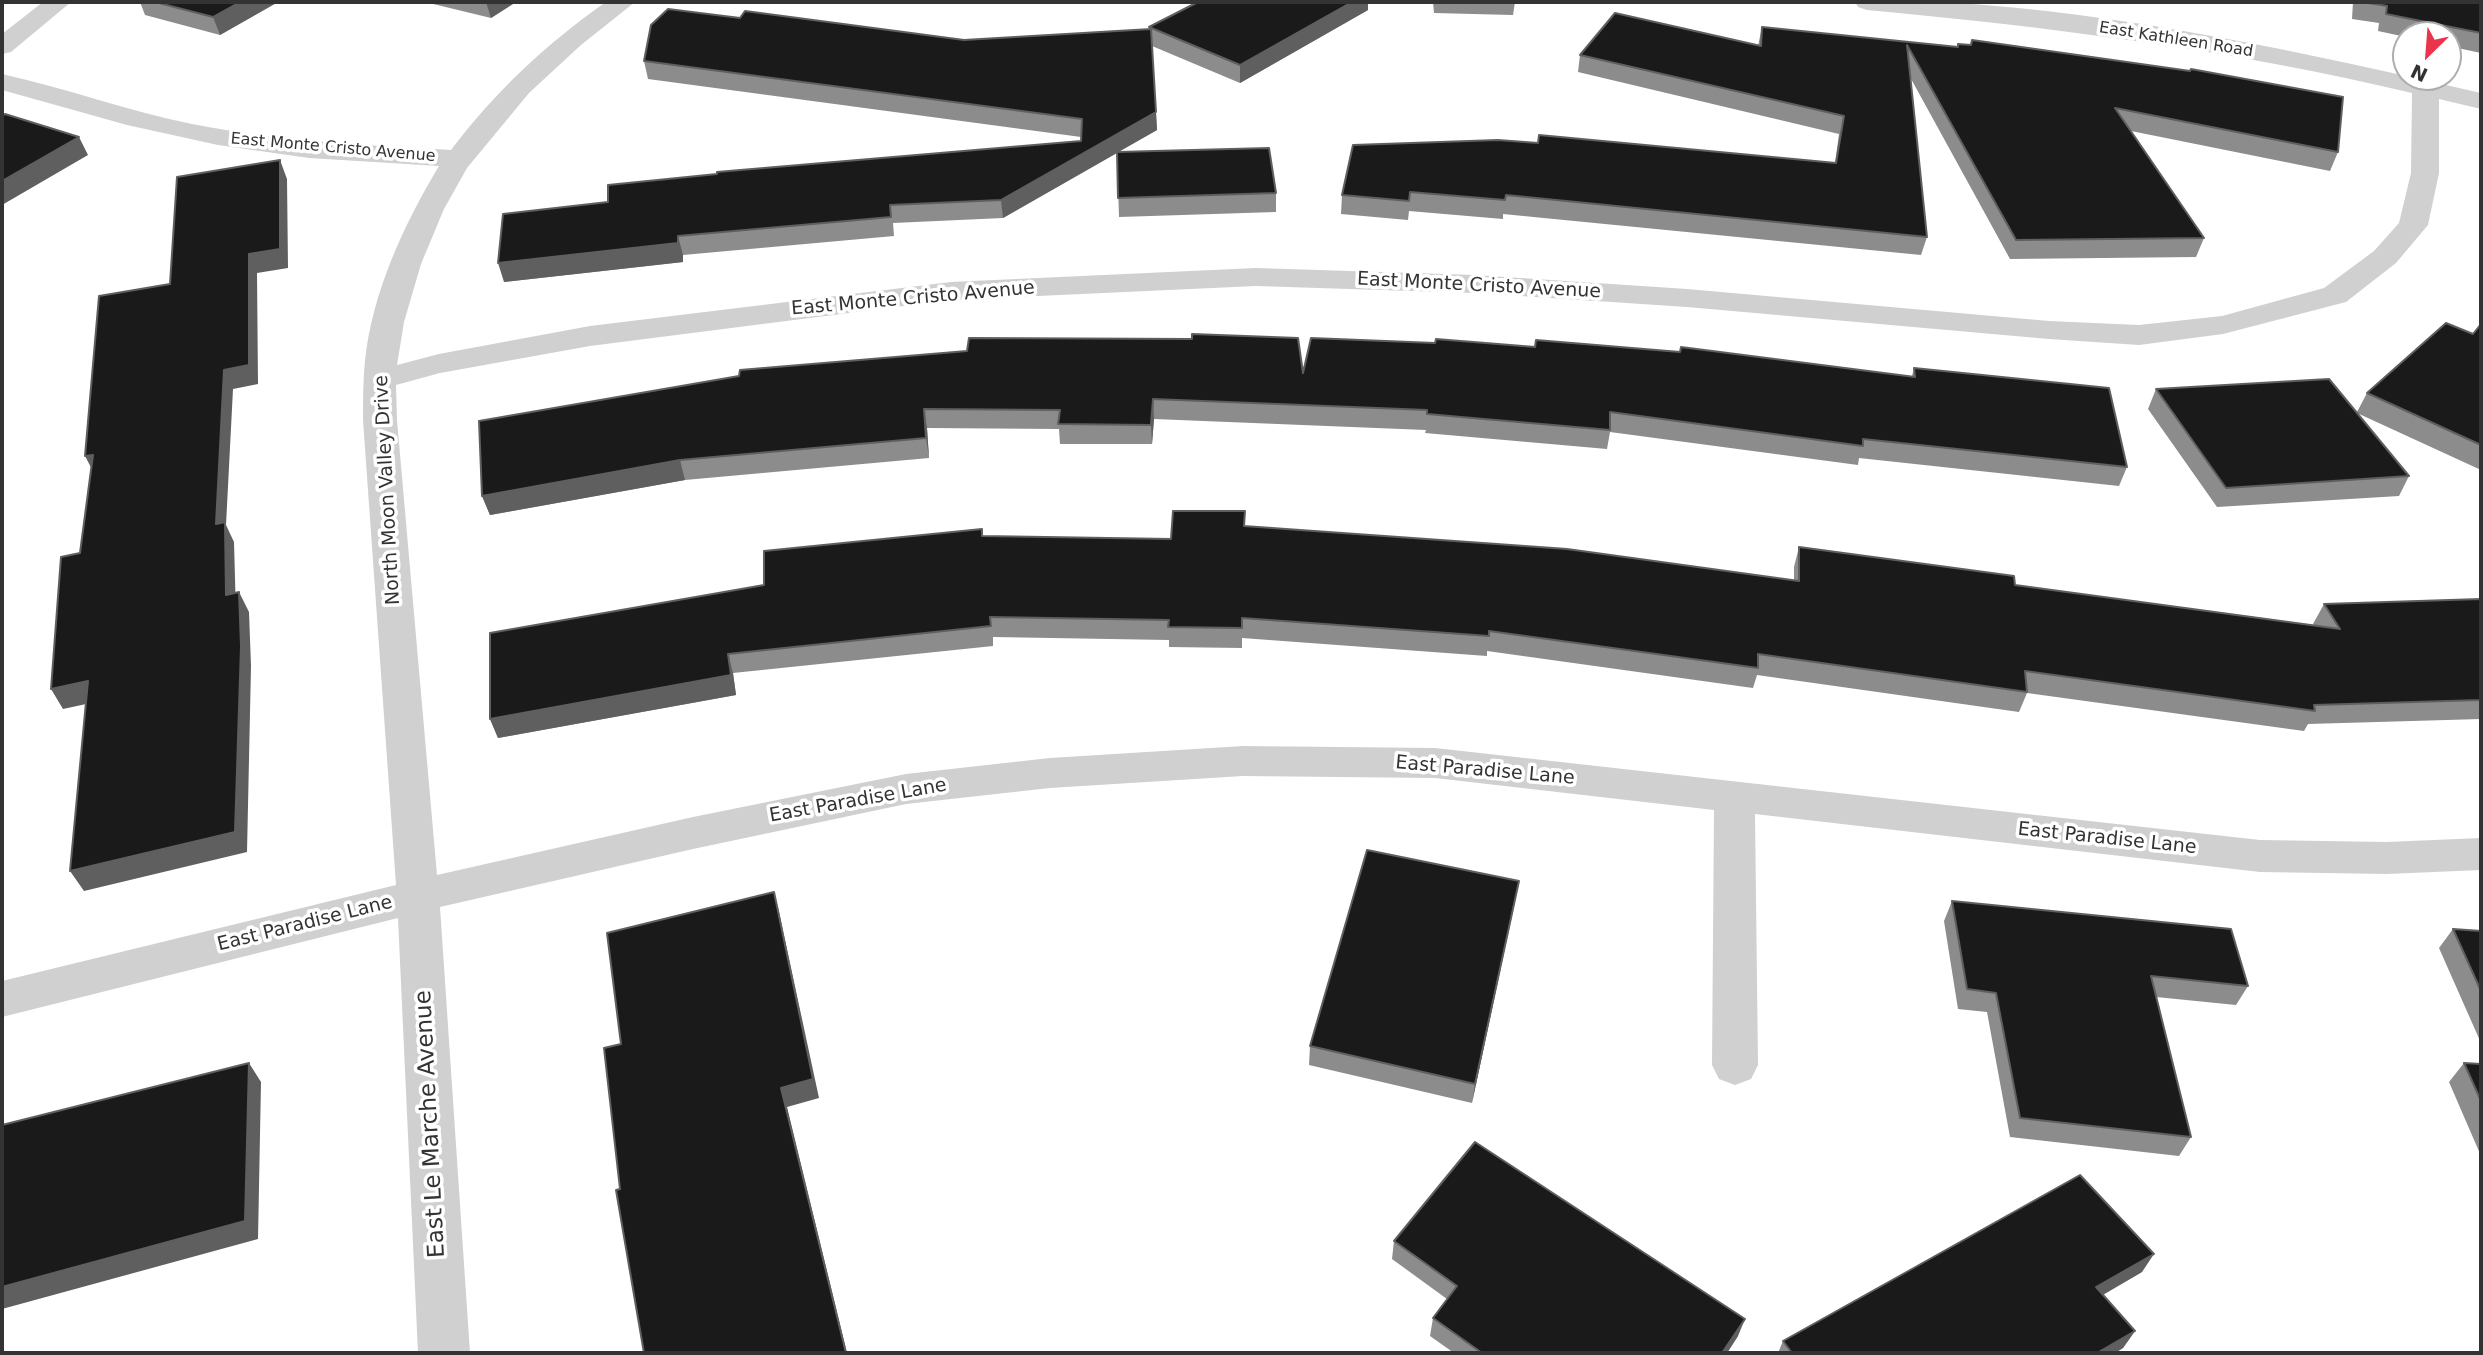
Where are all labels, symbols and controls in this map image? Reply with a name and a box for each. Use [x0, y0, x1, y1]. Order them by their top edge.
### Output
street label: East Kathleen Road [2098, 18, 2254, 62]
north arrow [2392, 21, 2462, 91]
text: N [2407, 60, 2431, 87]
street label: East Monte Cristo Avenue [230, 129, 436, 167]
street label: East Monte Cristo Avenue [1356, 268, 1602, 304]
street label: East Monte Cristo Avenue [790, 277, 1036, 321]
street label: North Moon Valley Drive [371, 374, 405, 606]
street label: East Paradise Lane [1395, 752, 1575, 790]
street label: East Paradise Lane [768, 774, 948, 828]
street label: East Paradise Lane [2016, 818, 2198, 860]
street label: East Paradise Lane [215, 891, 395, 957]
street label: East Le Marche Avenue [410, 990, 452, 1258]

